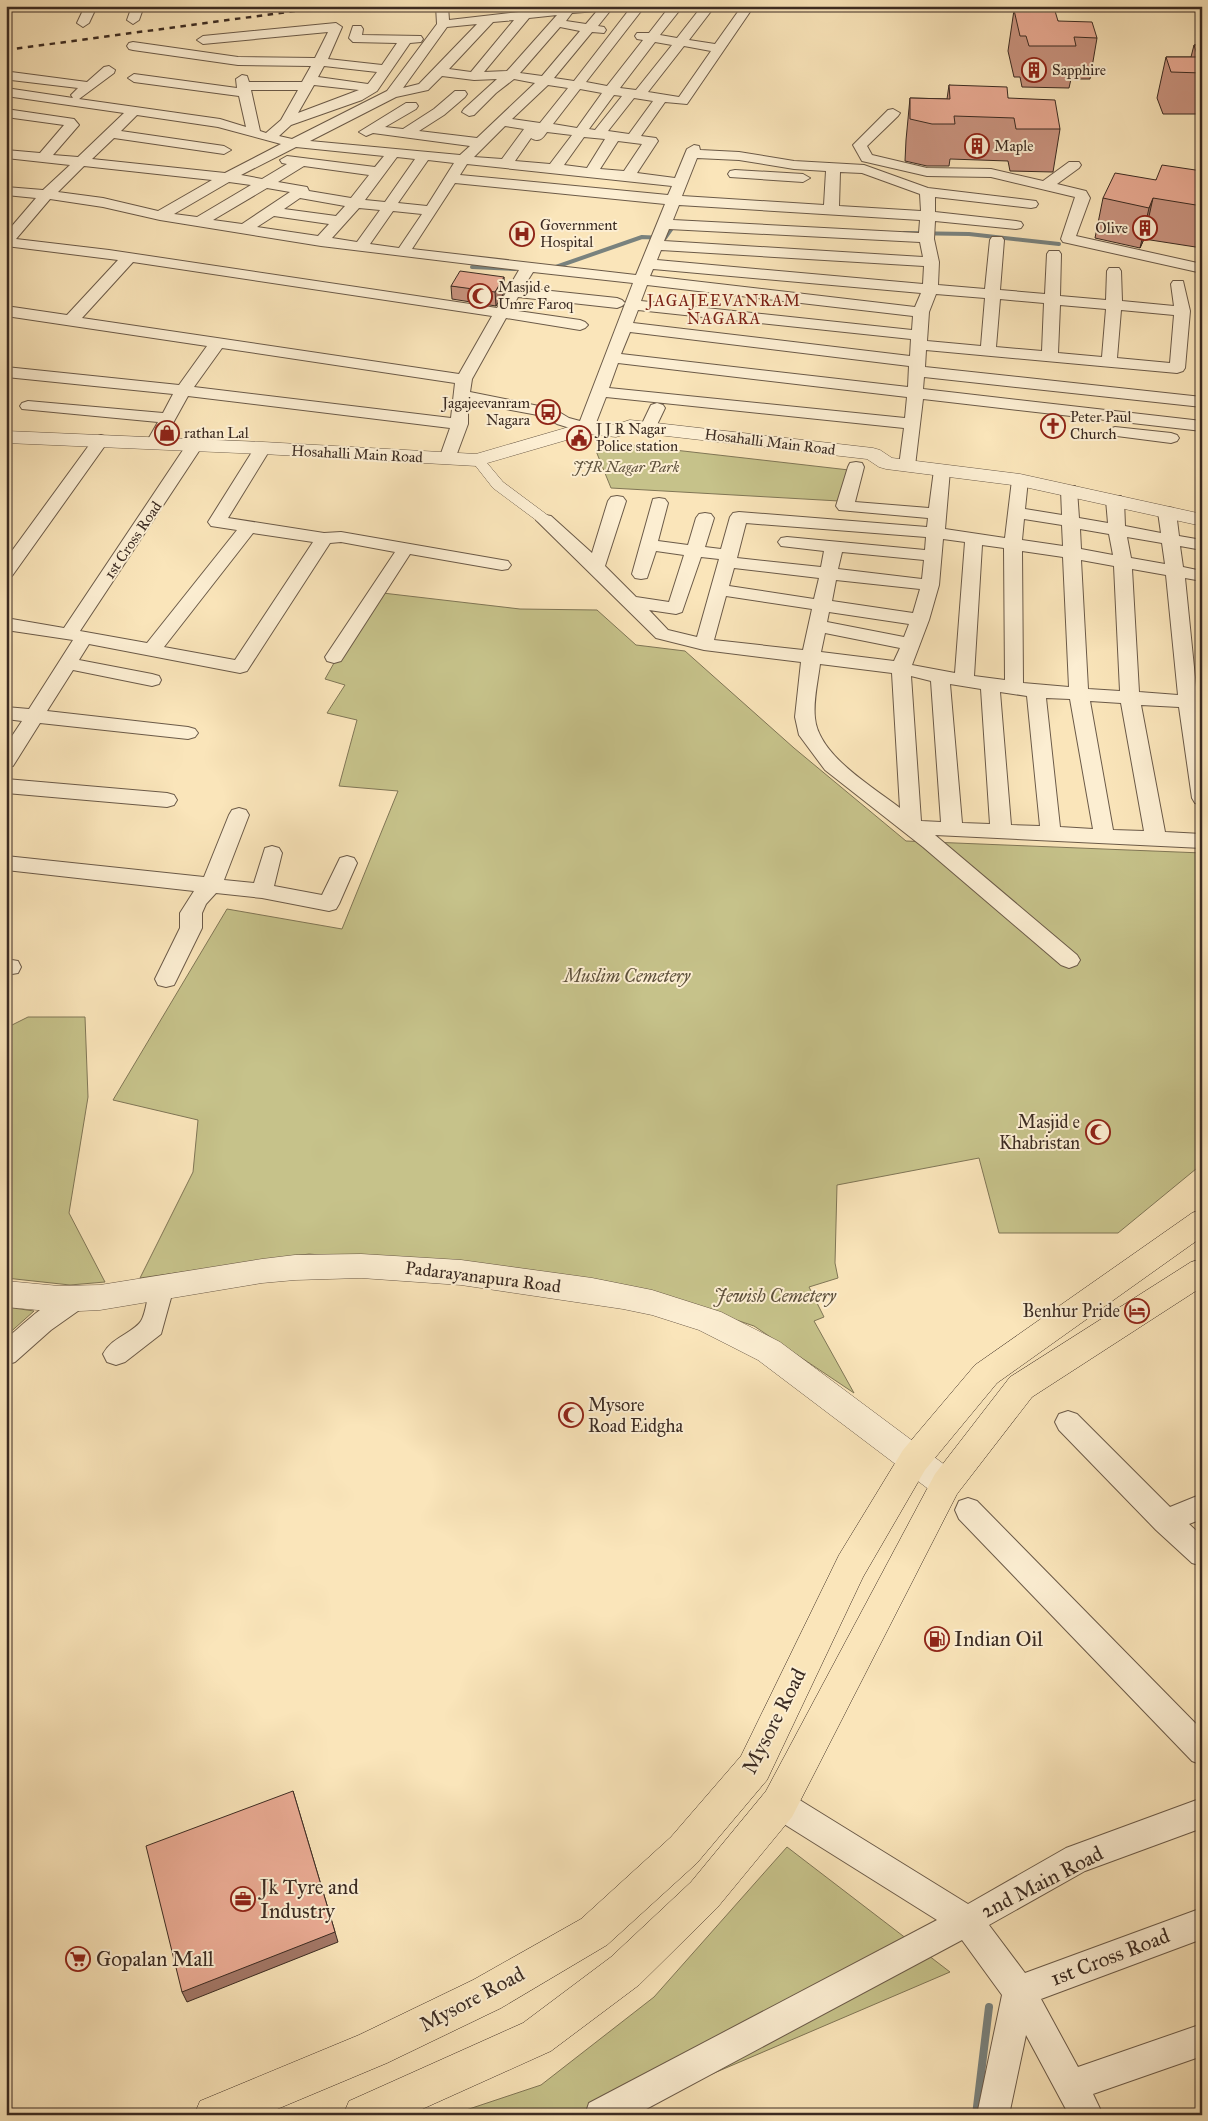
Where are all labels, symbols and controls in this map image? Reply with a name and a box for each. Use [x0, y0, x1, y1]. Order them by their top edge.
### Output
building icon: Sapphire [1021, 57, 1047, 83]
place label: Sapphire [1052, 61, 1106, 79]
building icon: Maple [964, 133, 990, 159]
place label: Maple [994, 137, 1033, 155]
building icon: Olive [1132, 215, 1158, 241]
place label: Government Hospital [540, 216, 618, 251]
place label: Olive [1095, 219, 1128, 237]
hospital icon: Government Hospital [509, 221, 535, 247]
place label: Masjid e Umre Faroq [498, 278, 574, 314]
mosque icon: Masjid e Umre Faroq [467, 283, 493, 309]
district label: JAGAJEEVANRAM NAGARA [645, 291, 801, 328]
place label: Jagajeevanram Nagara [440, 394, 531, 429]
bus stop icon: Jagajeevanram Nagara [535, 399, 561, 425]
place label: Peter Paul Church [1070, 408, 1133, 443]
church icon: Peter Paul Church [1040, 413, 1066, 439]
shop icon: rathan Lal [154, 420, 180, 446]
place label: J J R Nagar Police station [594, 420, 678, 455]
place label: rathan Lal [184, 424, 250, 442]
public building icon: J J R Nagar Police station [566, 425, 592, 451]
street label: Hosahalli Main Road [704, 425, 837, 459]
street label: Hosahalli Main Road [291, 442, 424, 466]
park label: JJR Nagar Park [572, 458, 680, 476]
street label: 1st Cross Road [101, 497, 166, 582]
park label: Muslim Cemetery [562, 965, 692, 987]
place label: Masjid e Khabristan [999, 1111, 1080, 1154]
mosque icon: Masjid e Khabristan [1085, 1119, 1111, 1145]
street label: Padarayanapura Road [404, 1257, 562, 1297]
park label: Jewish Cemetery [713, 1285, 837, 1307]
hotel icon: Benhur Pride [1124, 1298, 1150, 1324]
place label: Benhur Pride [1022, 1300, 1120, 1322]
place label: Mysore Road Eidgha [588, 1394, 683, 1438]
mosque icon: Mysore Road Eidgha [558, 1402, 584, 1428]
fuel station icon: Indian Oil [924, 1626, 950, 1652]
place label: Indian Oil [954, 1626, 1043, 1652]
street label: Mysore Road [736, 1663, 812, 1778]
street label: 2nd Main Road [977, 1840, 1108, 1924]
place label: Jk Tyre and Industry [258, 1874, 359, 1924]
office icon: Jk Tyre and Industry [230, 1886, 256, 1912]
street label: 1st Cross Road [1047, 1922, 1174, 1992]
supermarket icon: Gopalan Mall [65, 1946, 91, 1972]
place label: Gopalan Mall [96, 1946, 214, 1972]
street label: Mysore Road [415, 1960, 529, 2037]

